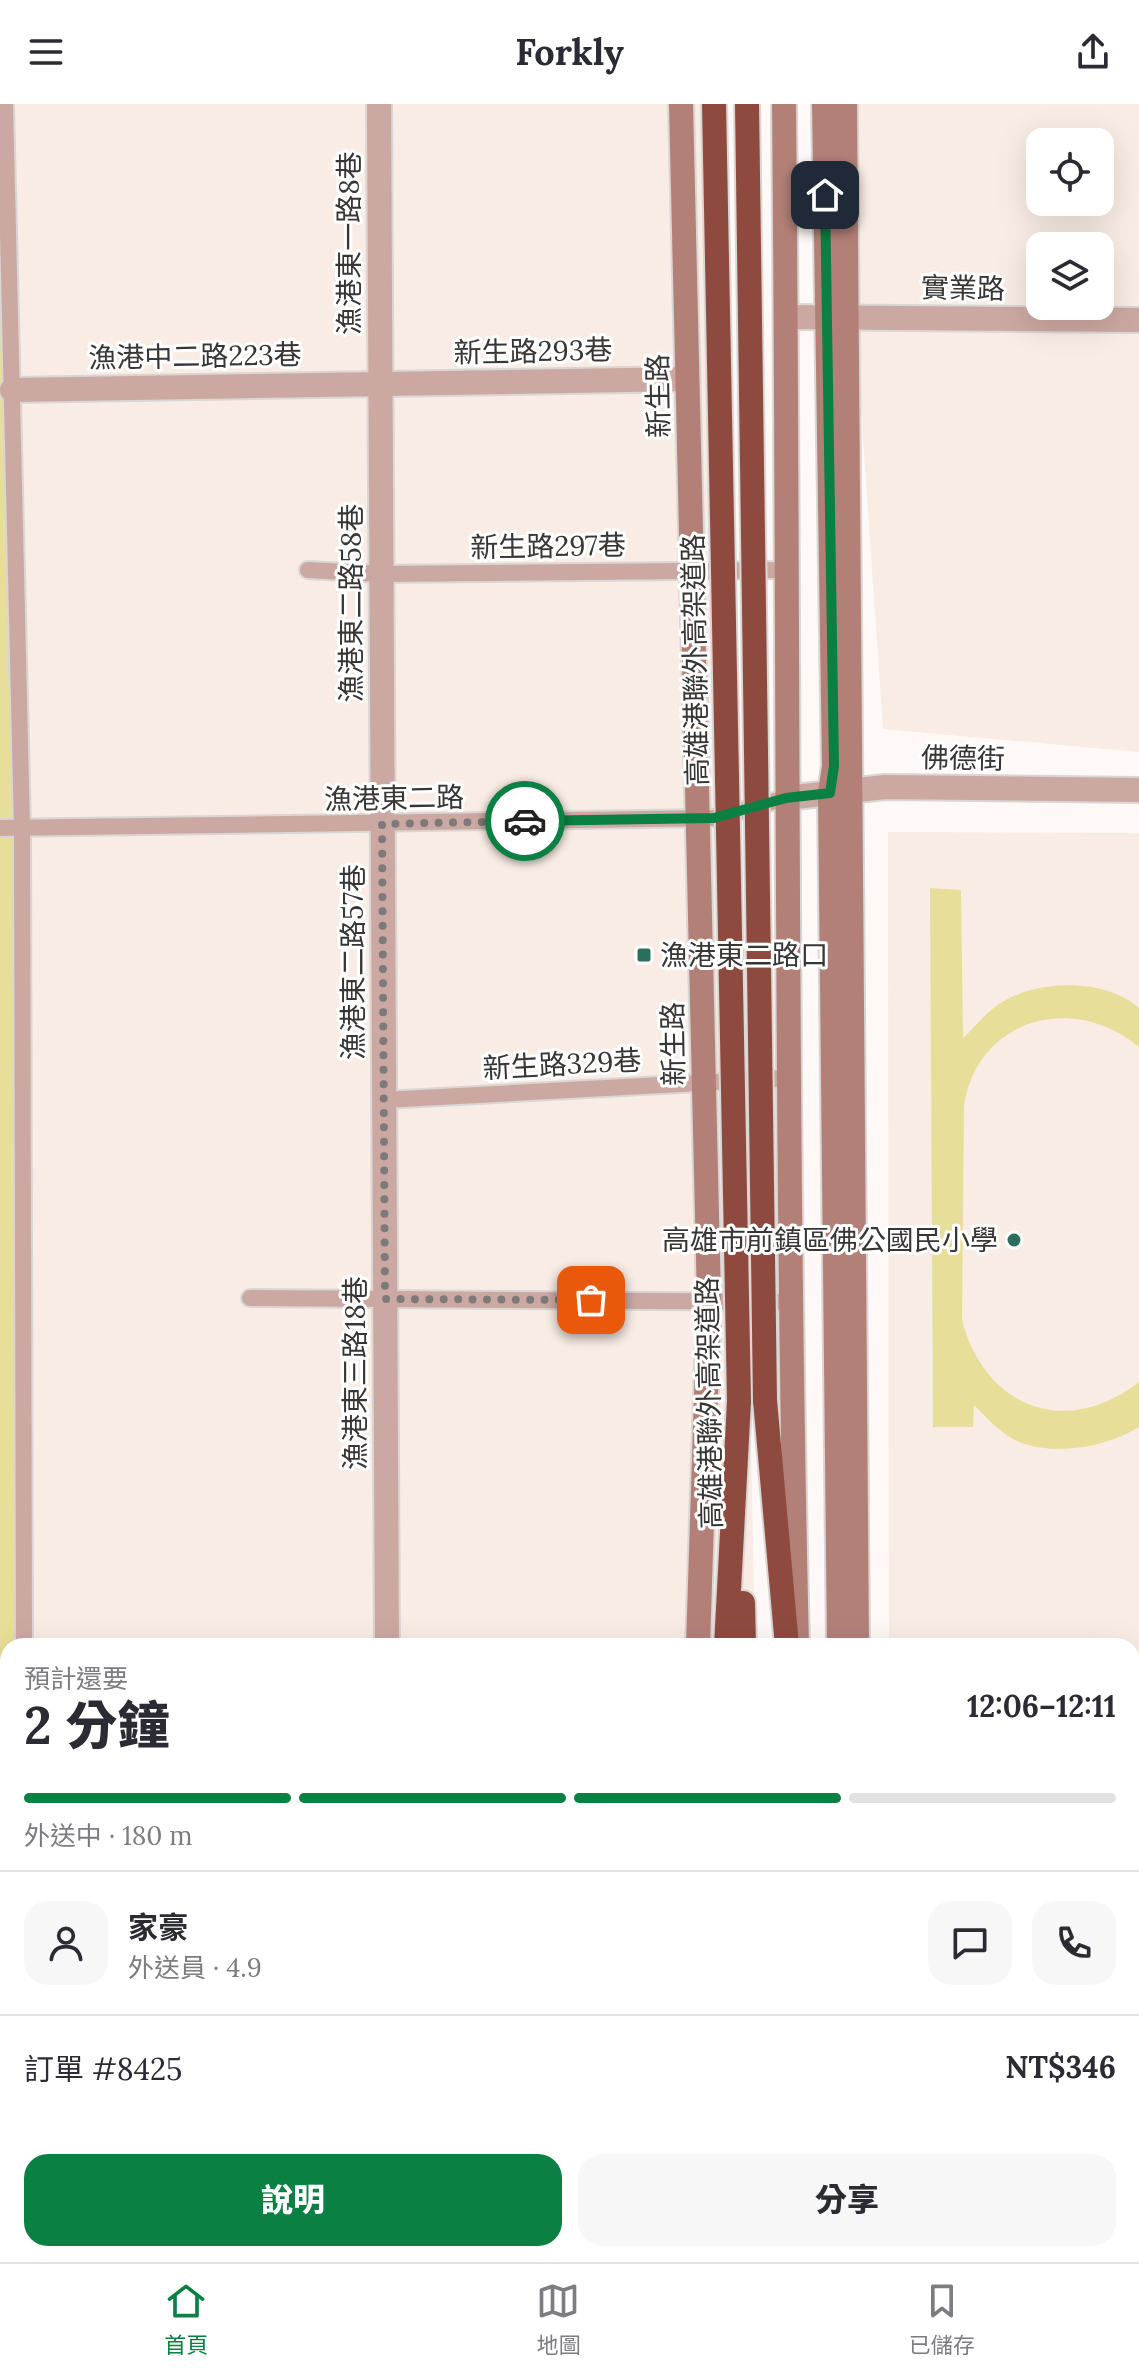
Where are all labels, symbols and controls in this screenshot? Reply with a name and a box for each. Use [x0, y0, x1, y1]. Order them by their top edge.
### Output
text: Forkly [515, 29, 624, 75]
icon: menu [24, 30, 68, 74]
icon: share [1071, 30, 1115, 74]
map controls [1026, 128, 1114, 320]
button: locate [1026, 128, 1114, 216]
street label: 漁港東一路8巷 [331, 151, 367, 335]
pin [791, 161, 859, 229]
icon: home [803, 173, 847, 217]
button: layers [1026, 232, 1114, 320]
street label: 實業路 [921, 269, 1005, 307]
street label: 新生路293巷 [453, 332, 613, 370]
street label: 漁港中二路223巷 [88, 336, 302, 376]
street label: 新生路 [639, 354, 677, 438]
street label: 漁港東二路58巷 [333, 504, 369, 703]
street label: 新生路297巷 [470, 527, 626, 565]
street label: 高雄港聯外高架道路 [675, 534, 715, 786]
street label: 佛德街 [921, 739, 1005, 777]
street label: 漁港東二路 [324, 779, 464, 817]
courier [485, 781, 565, 861]
icon: car [503, 799, 547, 843]
street label: 漁港東二路57巷 [335, 864, 371, 1060]
place label: 漁港東二路口 [660, 937, 828, 973]
marker: 漁港東二路口 [635, 946, 653, 964]
street label: 新生路 [654, 1002, 692, 1086]
street label: 新生路329巷 [482, 1042, 642, 1086]
place label: 高雄市前鎮區佛公國民小學 [662, 1222, 998, 1258]
marker: 高雄市前鎮區佛公國民小學 [1005, 1231, 1023, 1249]
pin [557, 1266, 625, 1334]
street label: 漁港東三路18巷 [337, 1276, 373, 1470]
street label: 高雄港聯外高架道路 [689, 1277, 729, 1529]
icon: bag [569, 1278, 613, 1322]
text: 預計還要 [24, 1662, 128, 1695]
text: 12:06–12:11 [967, 1687, 1116, 1725]
text: 2 分鐘 [24, 1692, 169, 1758]
text: 外送中 · 180 m [24, 1819, 192, 1852]
button: person [24, 1901, 108, 1985]
button: chat [928, 1901, 1012, 1985]
button: phone [1032, 1901, 1116, 1985]
text: 家豪 [128, 1908, 188, 1946]
text: 外送員 · 4.9 [128, 1951, 262, 1984]
text: NT$346 [1005, 2048, 1116, 2086]
text: 訂單 #8425 [24, 2050, 182, 2088]
button: 說明 [24, 2154, 562, 2246]
button: 分享 [578, 2154, 1116, 2246]
tab: 首頁 [164, 2279, 208, 2359]
tab: 地圖 [536, 2279, 581, 2359]
tab: 已儲存 [909, 2279, 975, 2359]

